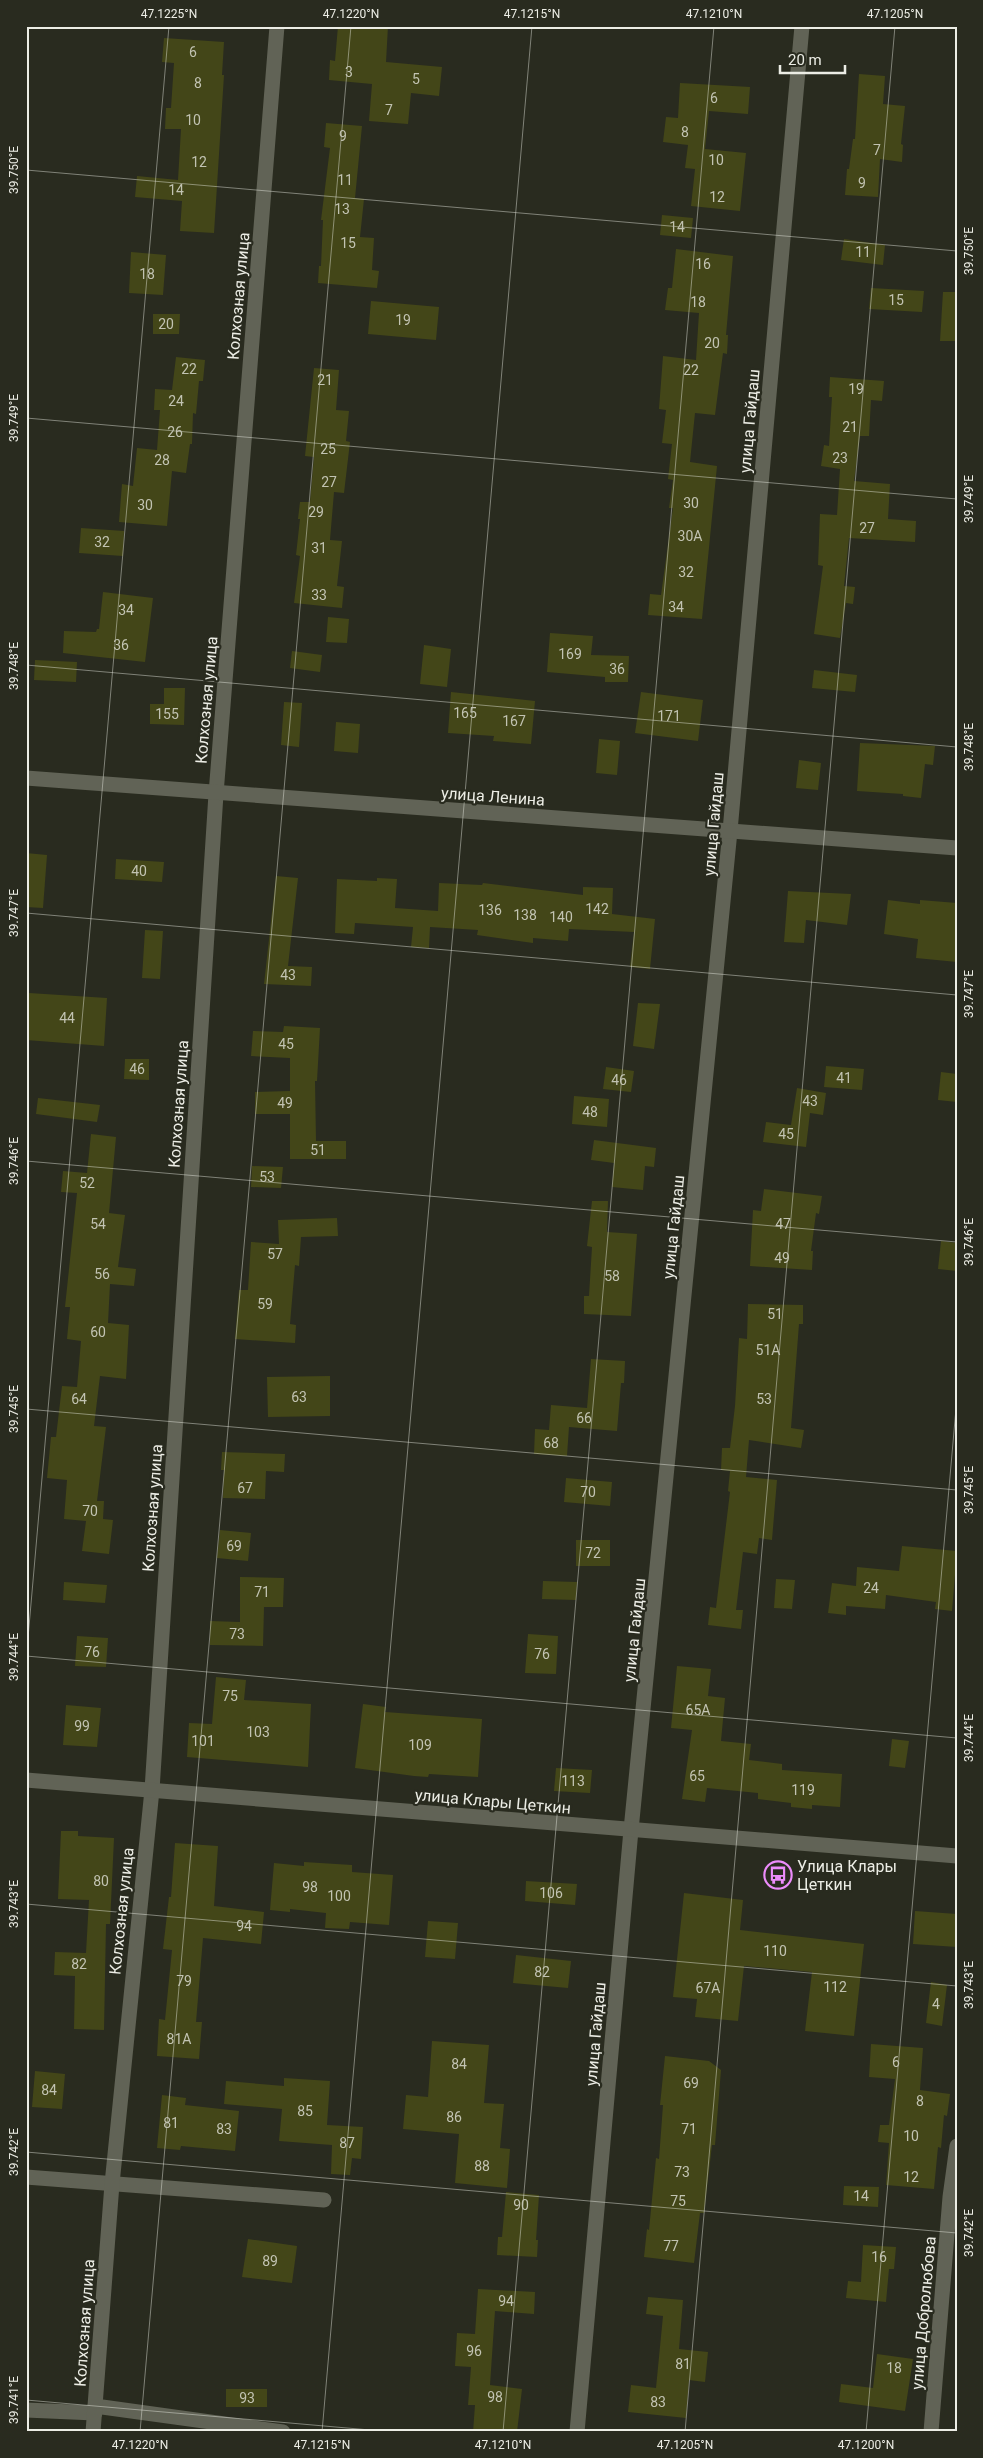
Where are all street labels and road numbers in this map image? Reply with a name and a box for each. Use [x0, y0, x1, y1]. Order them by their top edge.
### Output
street label: Колхозная улица [223, 231, 254, 361]
street label: улица Гайдаш [735, 368, 764, 474]
street label: Колхозная улица [191, 635, 222, 765]
street label: улица Гайдаш [699, 771, 728, 877]
street label: улица Ленина [440, 783, 546, 810]
street label: Колхозная улица [165, 1040, 192, 1169]
street label: улица Гайдаш [659, 1174, 688, 1280]
street label: Колхозная улица [139, 1444, 166, 1573]
street label: улица Гайдаш [620, 1577, 649, 1683]
street label: улица Клары Цеткин [414, 1785, 572, 1818]
street label: Колхозная улица [105, 1846, 138, 1976]
street label: улица Гайдаш [581, 1981, 610, 2087]
street label: улица Добролюбова [907, 2236, 940, 2391]
street label: Колхозная улица [71, 2259, 98, 2388]

